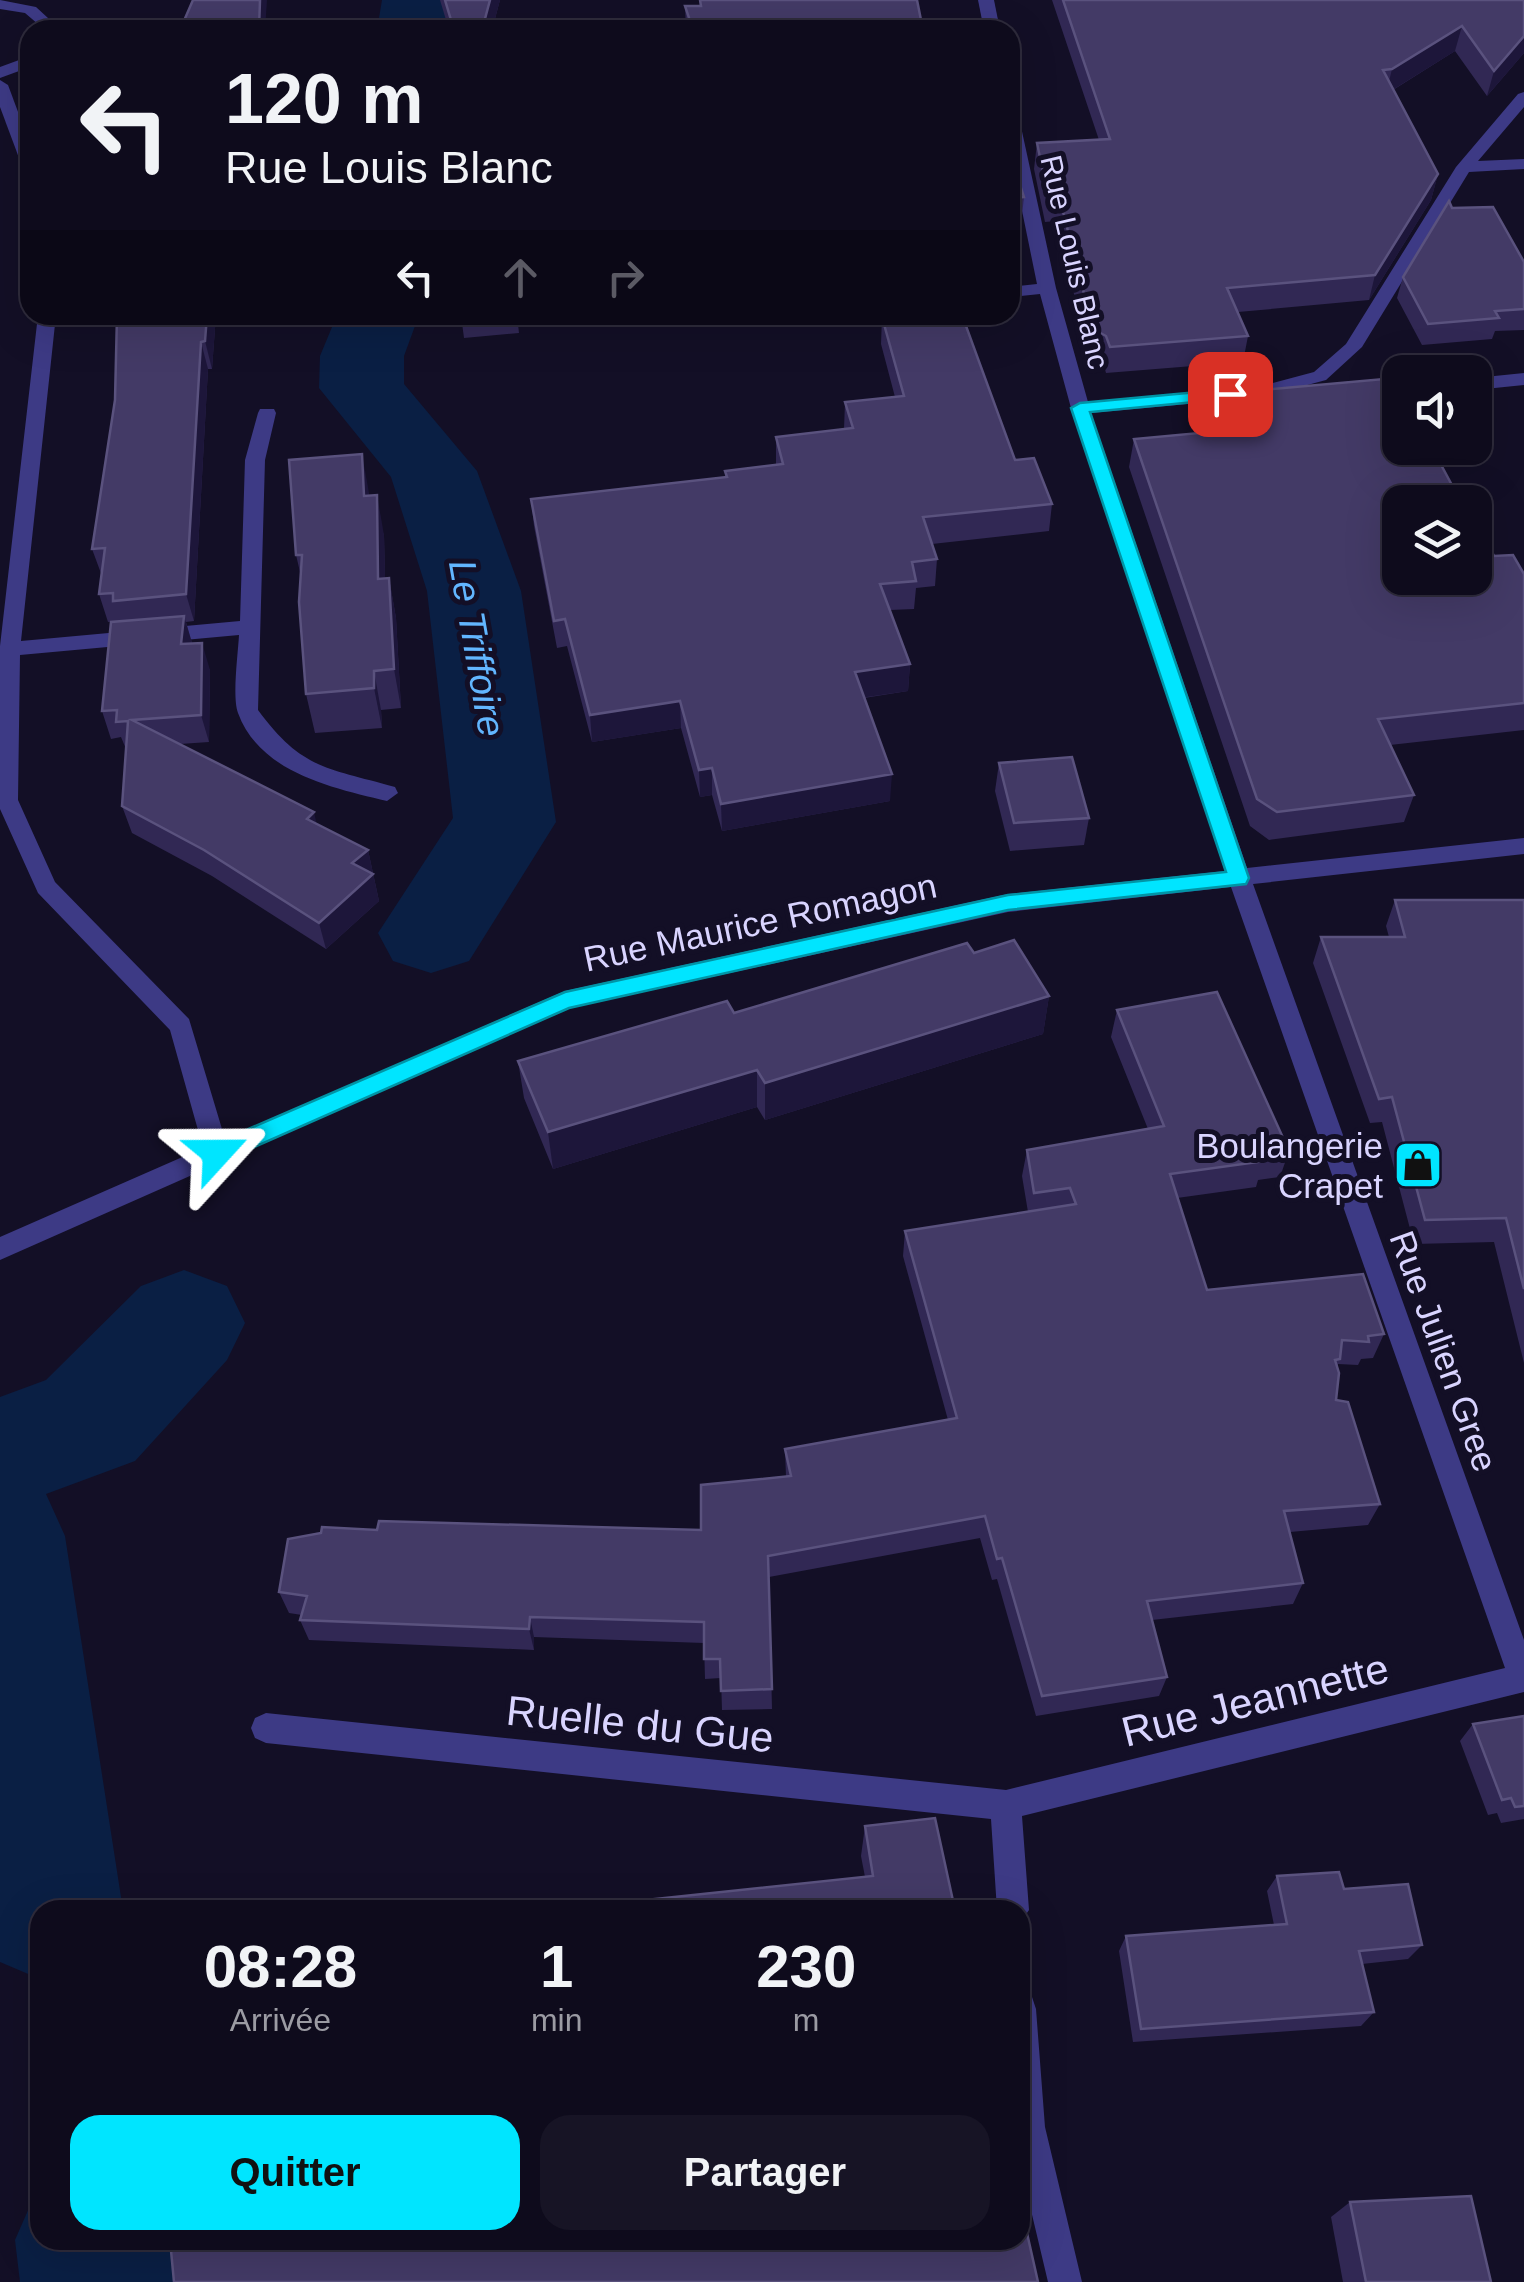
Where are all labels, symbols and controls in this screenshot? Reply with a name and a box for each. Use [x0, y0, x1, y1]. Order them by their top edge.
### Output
icon: left [60, 60, 190, 190]
text: 120 m [225, 60, 423, 138]
text: Rue Louis Blanc [225, 142, 553, 193]
street label: Rue Louis Blanc [1034, 152, 1116, 372]
icon: left [388, 250, 443, 305]
icon: ahead [493, 250, 548, 305]
icon: right [598, 250, 653, 305]
pin [1188, 352, 1273, 437]
map controls [1382, 355, 1492, 595]
button: sound [1382, 355, 1492, 465]
icon: arrive [1203, 367, 1258, 422]
button: layers [1382, 485, 1492, 595]
water label: Le Triffoire [441, 556, 513, 740]
street label: Rue Maurice Romagon [580, 866, 940, 978]
position arrow [165, 1101, 269, 1205]
place label: Boulangerie Crapet [1196, 1126, 1383, 1205]
shop icon: Boulangerie Crapet [1392, 1139, 1444, 1191]
street label: Rue Julien Gree [1382, 1225, 1506, 1477]
street label: Rue Jeannette [1117, 1644, 1393, 1756]
street label: Ruelle du Gue [504, 1687, 776, 1761]
text: 08:28 [204, 1933, 357, 2000]
text: 1 [540, 1933, 573, 2000]
text: 230 [756, 1933, 856, 2000]
text: Arrivée [230, 2002, 331, 2038]
text: min [531, 2002, 582, 2038]
text: m [793, 2002, 820, 2038]
button: Quitter [70, 2115, 520, 2230]
button: Partager [540, 2115, 990, 2230]

